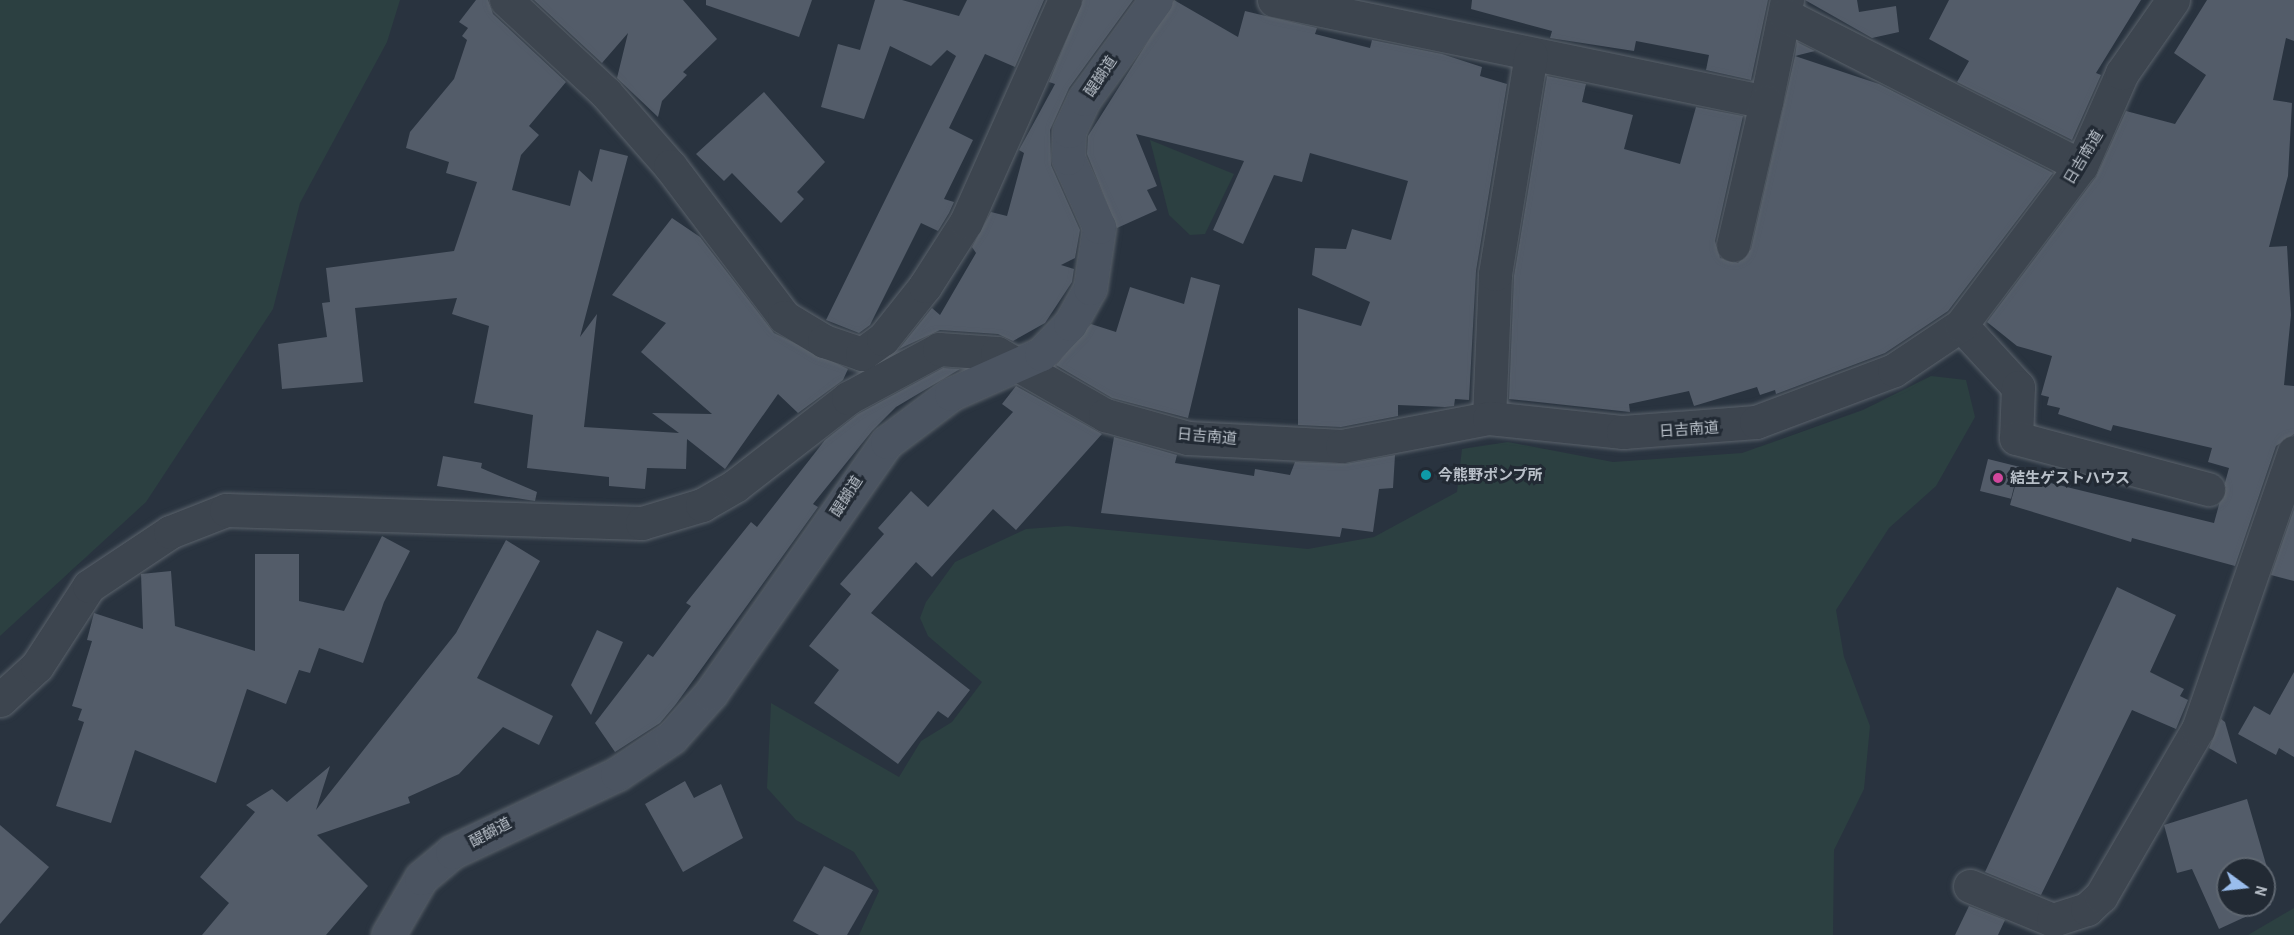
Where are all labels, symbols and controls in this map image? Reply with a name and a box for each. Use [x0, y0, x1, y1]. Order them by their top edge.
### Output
street label: 醍醐道 [1080, 52, 1120, 100]
street label: 日吉南道 [2060, 127, 2106, 187]
street label: 日吉南道 [1658, 418, 1720, 440]
street label: 日吉南道 [1176, 424, 1238, 448]
place label: 今熊野ポンプ所 [1438, 466, 1543, 484]
marker: 今熊野ポンプ所 [1419, 468, 1433, 482]
place label: 結生ゲストハウス [2010, 469, 2130, 487]
marker: 結生ゲストハウス [1991, 471, 2005, 485]
street label: 醍醐道 [826, 472, 866, 520]
street label: 醍醐道 [466, 813, 514, 851]
north arrow [2216, 857, 2276, 917]
text: N [2250, 884, 2273, 899]

